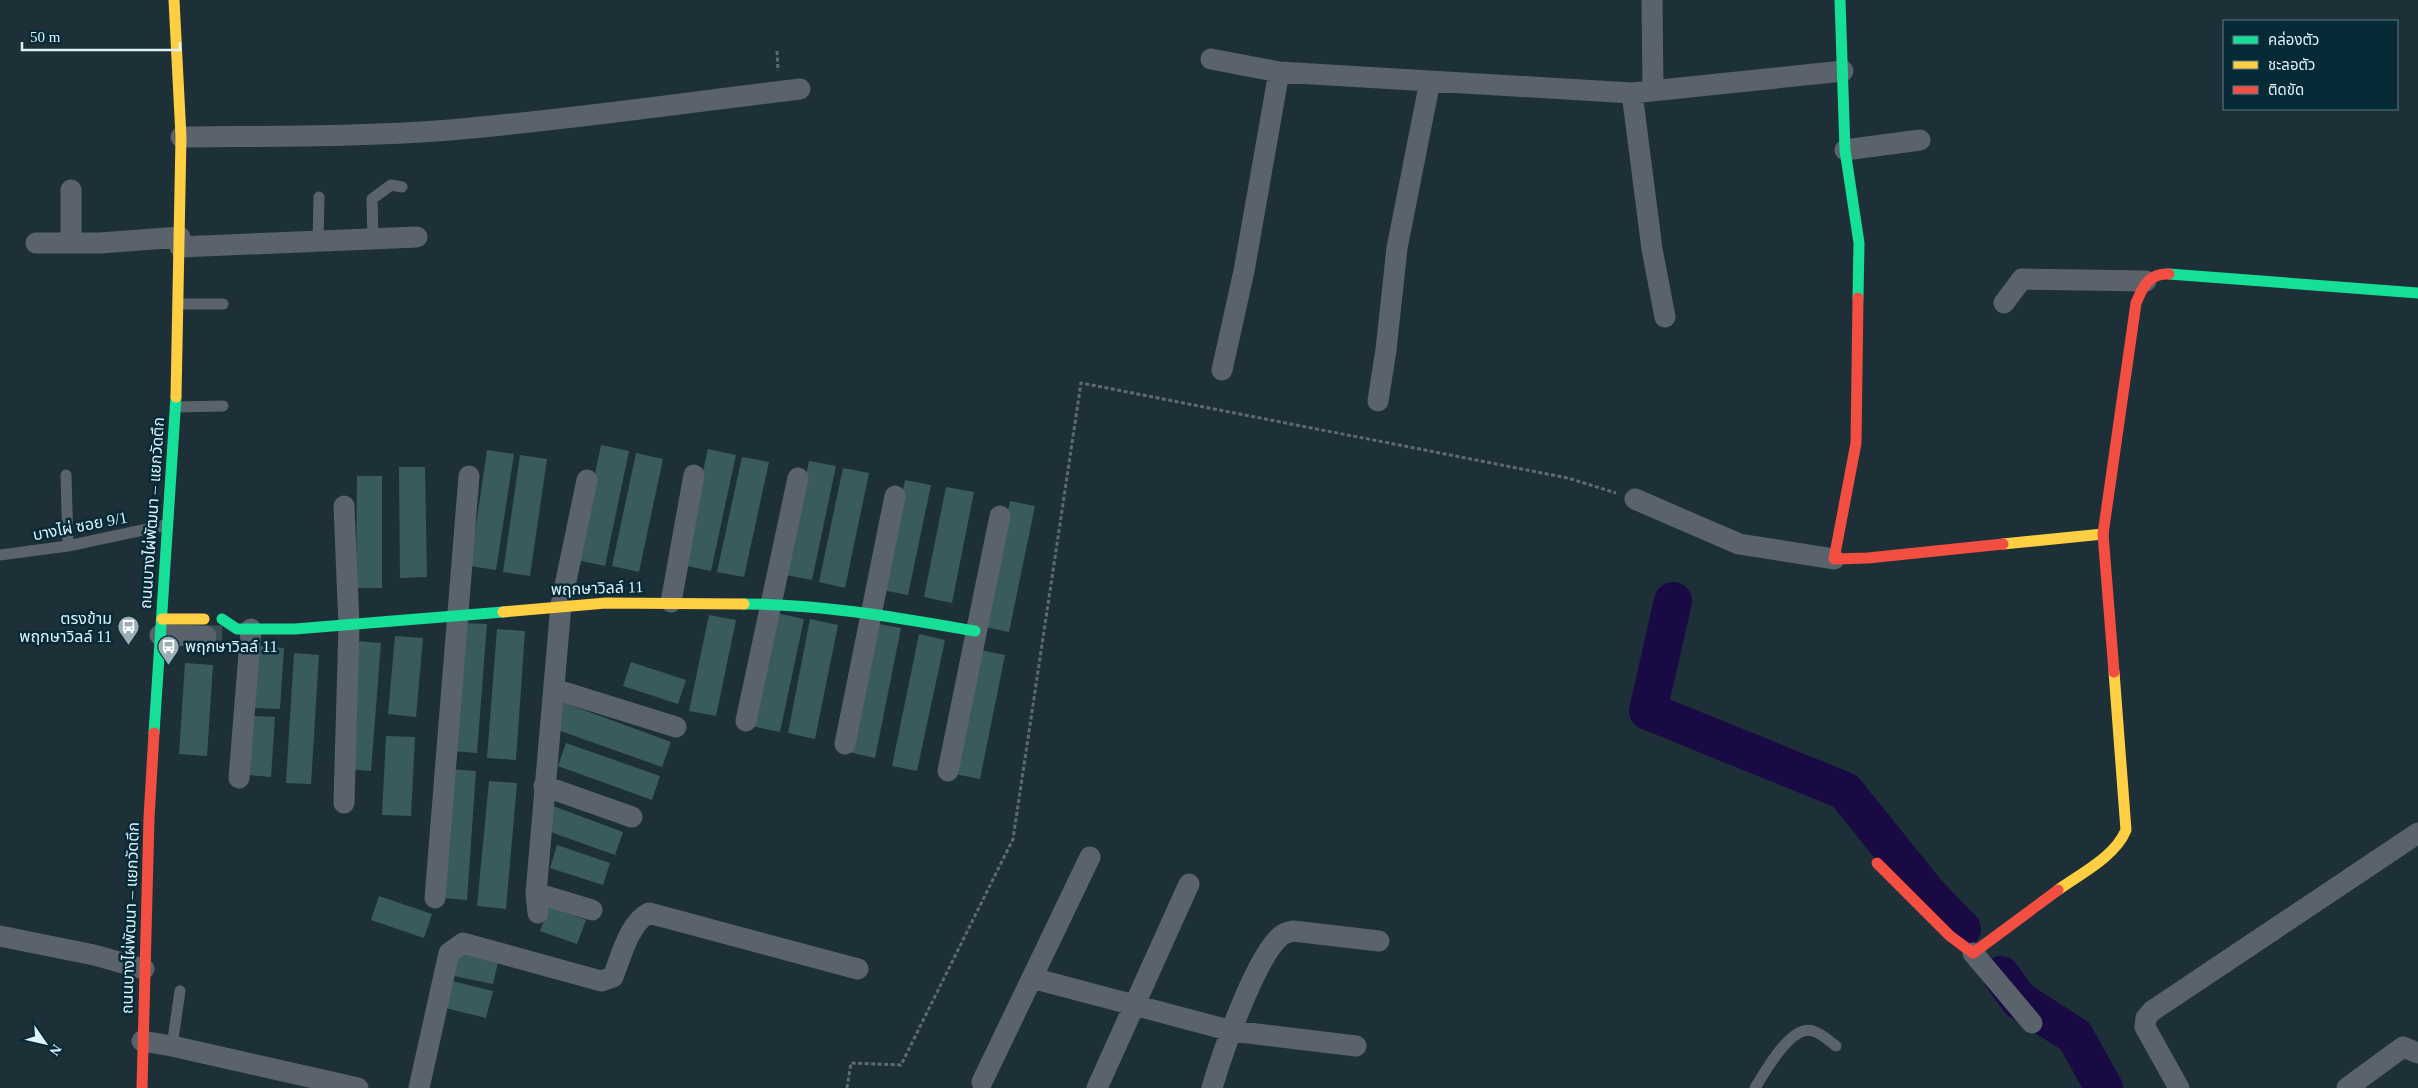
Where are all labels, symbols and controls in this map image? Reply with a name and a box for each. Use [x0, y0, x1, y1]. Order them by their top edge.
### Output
scale bar [22, 20, 180, 52]
legend [2223, 20, 2398, 110]
text: 50 m [30, 29, 61, 45]
text: คล่องตัว [2268, 31, 2319, 48]
text: ชะลอตัว [2268, 57, 2315, 73]
text: ติดขัด [2268, 82, 2304, 98]
street label: ถนนบางไผ่พัฒนา – แยกวัดตึก [137, 416, 167, 610]
street label: บางไผ่ ซอย 9/1 [31, 508, 129, 544]
street label: พฤกษาวิลล์ 11 [550, 578, 644, 598]
place label: ตรงข้าม พฤกษาวิลล์ 11 [19, 610, 112, 645]
bus stop icon: ตรงข้าม พฤกษาวิลล์ 11 [116, 615, 140, 646]
bus stop icon: พฤกษาวิลล์ 11 [157, 634, 181, 665]
place label: พฤกษาวิลล์ 11 [185, 638, 278, 655]
street label: ถนนบางไผ่พัฒนา – แยกวัดตึก [118, 822, 142, 1014]
north arrow [20, 1018, 70, 1068]
text: N [46, 1042, 64, 1058]

